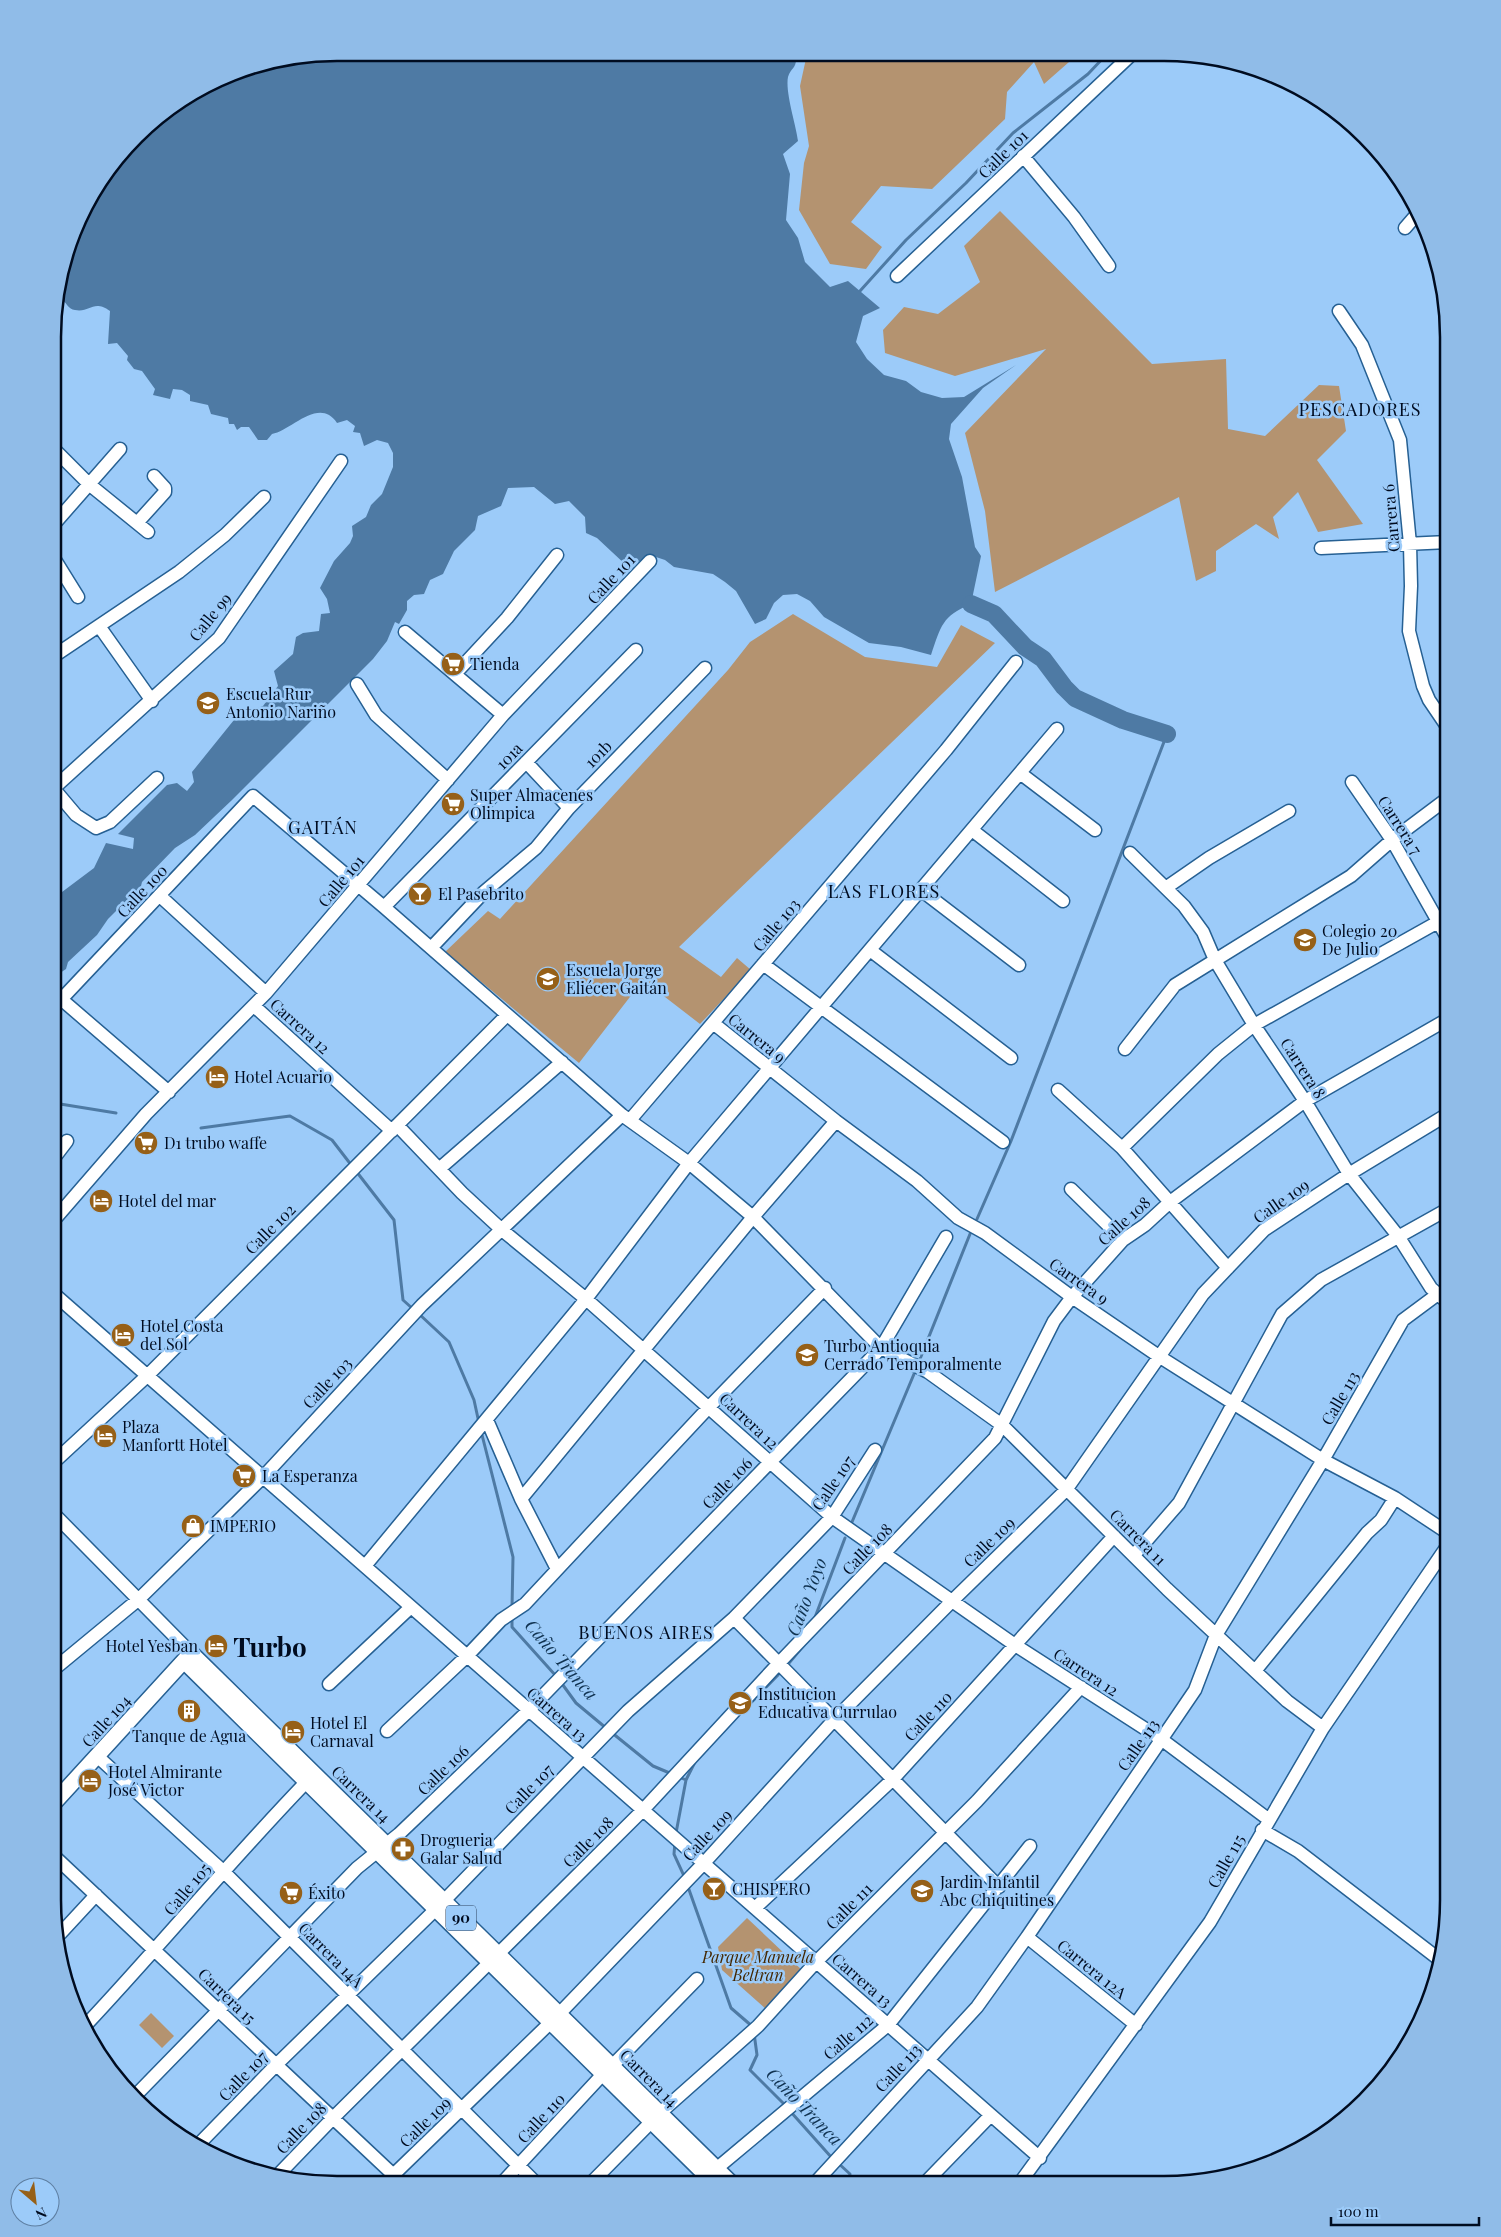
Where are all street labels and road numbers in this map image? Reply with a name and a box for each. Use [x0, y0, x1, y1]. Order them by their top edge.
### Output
street label: Calle 101 [973, 125, 1032, 183]
street label: Carrera 6 [1377, 483, 1404, 553]
street label: Calle 101 [582, 549, 639, 608]
street label: Calle 99 [184, 588, 236, 645]
street label: 101b [580, 735, 616, 772]
street label: 101a [491, 738, 526, 774]
street label: Carrera 7 [1374, 791, 1428, 859]
street label: Calle 101 [313, 850, 368, 911]
street label: Calle 100 [112, 860, 172, 922]
street label: Calle 103 [747, 894, 804, 955]
street label: Carrera 12 [266, 993, 335, 1058]
street label: Carrera 9 [724, 1008, 790, 1067]
street label: Carrera 8 [1276, 1033, 1331, 1102]
street label: Calle 109 [1249, 1174, 1313, 1227]
street label: Calle 108 [1093, 1191, 1154, 1250]
street label: Calle 102 [240, 1199, 299, 1258]
street label: Carrera 9 [1045, 1252, 1113, 1309]
street label: Calle 103 [298, 1353, 356, 1413]
street label: Calle 113 [1316, 1367, 1363, 1428]
street label: Carrera 12 [715, 1388, 783, 1453]
street label: Calle 107 [807, 1451, 859, 1514]
street label: Calle 106 [697, 1452, 756, 1513]
street label: Carrera 11 [1106, 1504, 1171, 1569]
street label: Calle 109 [958, 1512, 1019, 1571]
street label: Calle 108 [837, 1518, 896, 1579]
street label: Carrera 12 [1050, 1643, 1123, 1700]
street label: Carrera 13 [523, 1682, 592, 1745]
street label: Calle 110 [899, 1686, 956, 1745]
street label: Calle 104 [77, 1690, 135, 1751]
street label: Calle 113 [1112, 1715, 1163, 1775]
street label: Calle 106 [412, 1740, 473, 1799]
street label: Calle 107 [500, 1759, 558, 1818]
street label: Carrera 14 [328, 1760, 395, 1827]
street label: Calle 109 [677, 1804, 736, 1865]
street label: Calle 108 [558, 1812, 618, 1872]
street label: Calle 115 [1202, 1830, 1249, 1891]
street label: Calle 105 [159, 1858, 215, 1919]
street label: Calle 111 [821, 1878, 877, 1934]
road number: 90 [446, 1906, 476, 1930]
street label: Carrera 14A [294, 1918, 369, 1992]
street label: Carrera 12A [1053, 1934, 1132, 2004]
street label: Carrera 13 [828, 1948, 897, 2011]
street label: Carrera 15 [194, 1963, 261, 2028]
street label: Calle 112 [818, 2009, 877, 2064]
street label: Calle 113 [870, 2039, 925, 2096]
street label: Carrera 14 [616, 2044, 683, 2111]
street label: Calle 107 [214, 2046, 272, 2105]
street label: Calle 110 [512, 2088, 569, 2147]
street label: Calle 109 [394, 2092, 455, 2151]
street label: Calle 108 [271, 2097, 330, 2158]

